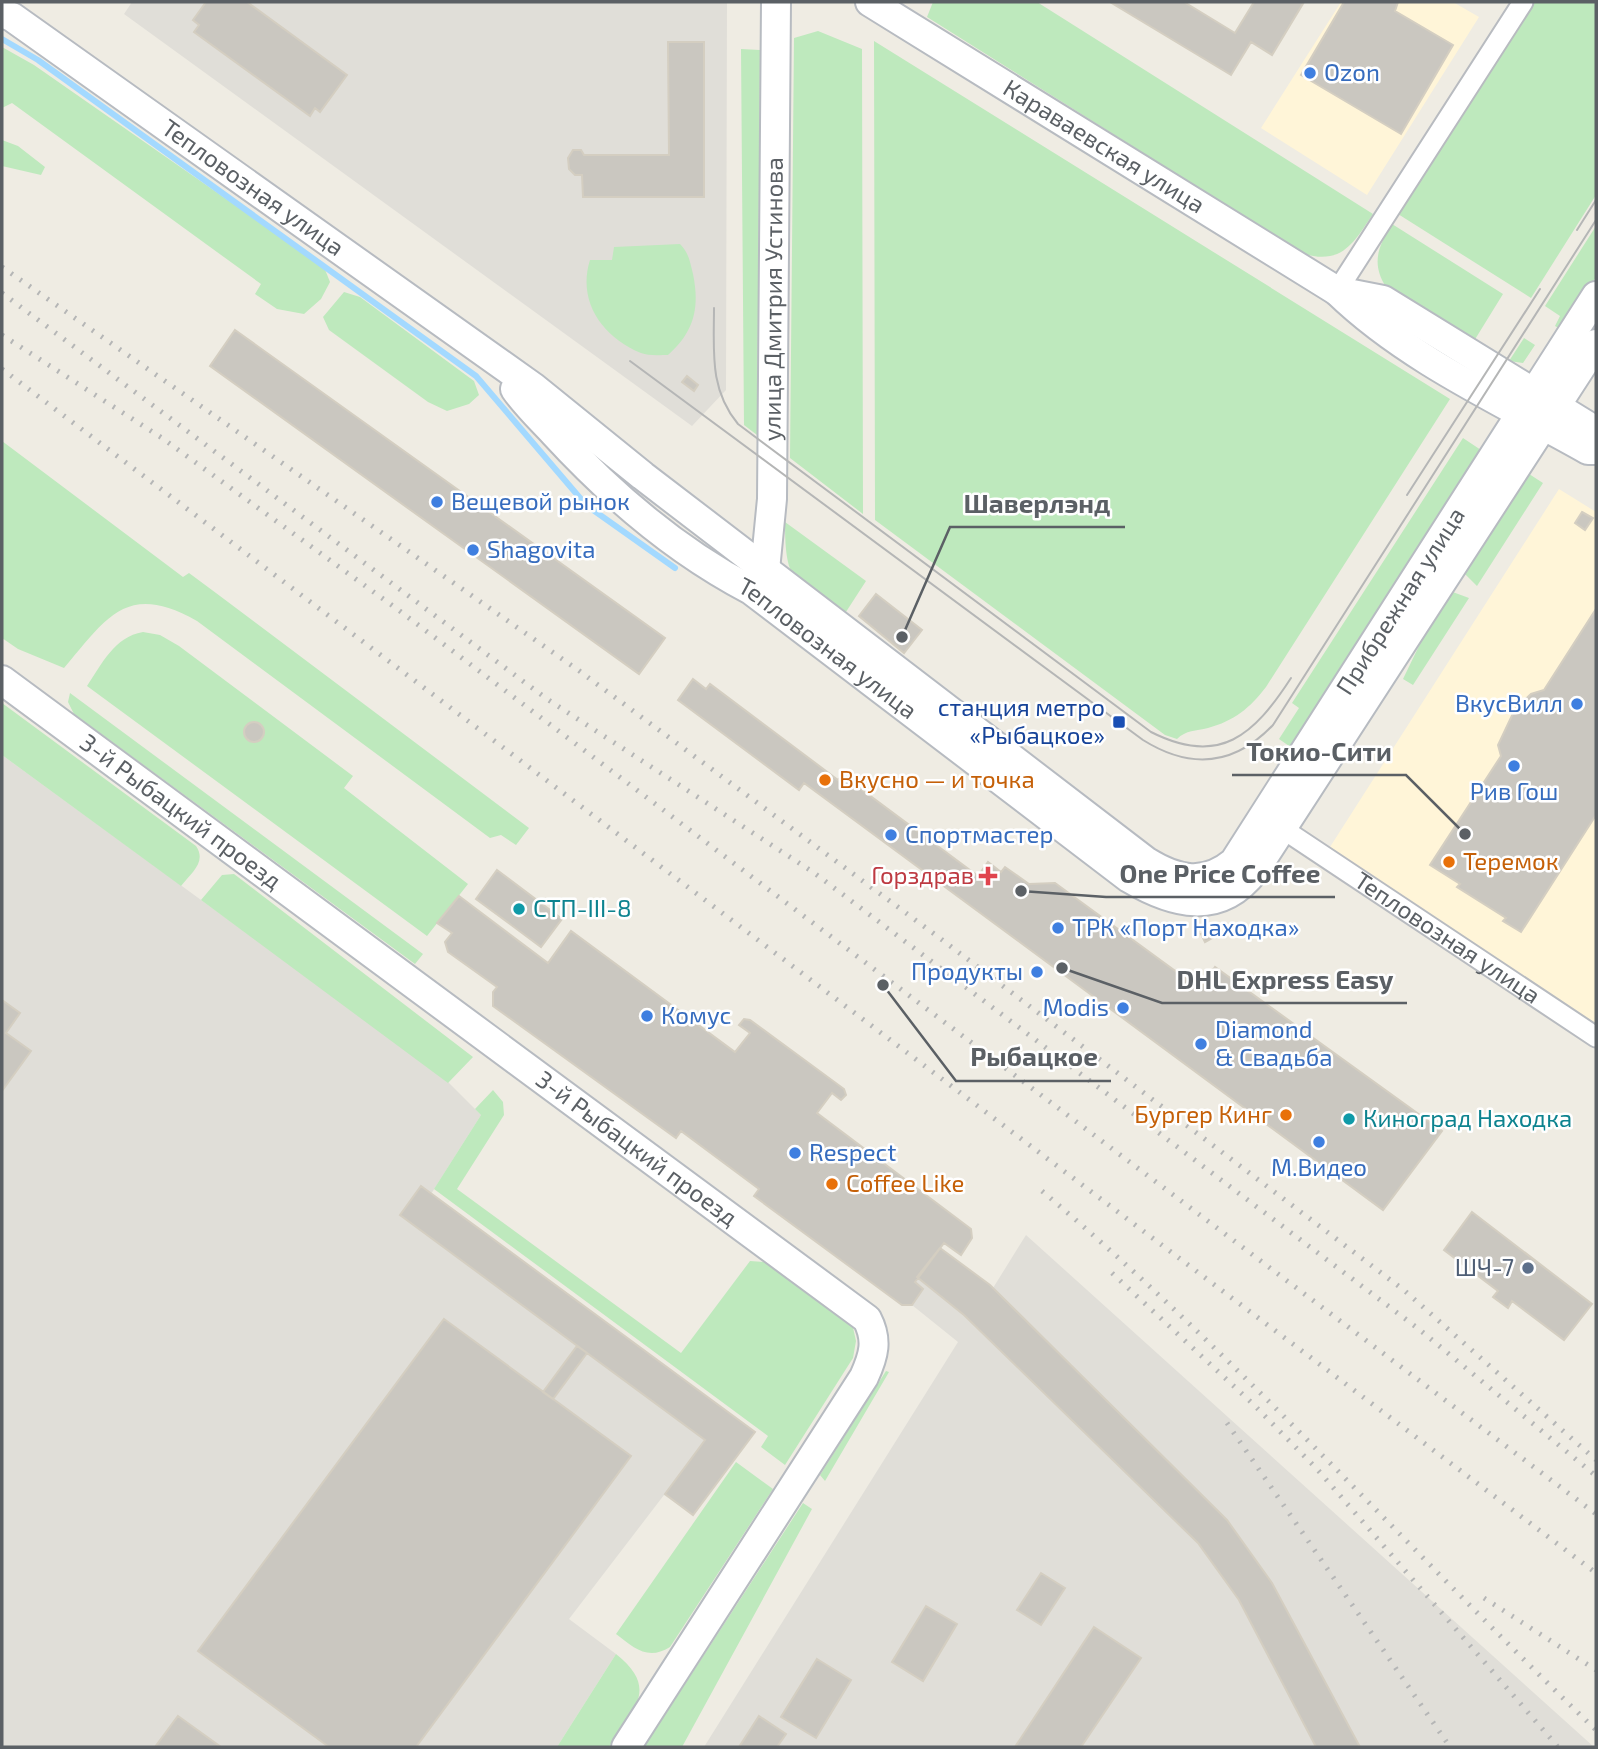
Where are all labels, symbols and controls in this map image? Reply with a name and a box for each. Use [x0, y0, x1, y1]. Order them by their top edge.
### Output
place label: Ozon [1324, 57, 1380, 86]
marker: Ozon [1302, 65, 1318, 81]
street label: Караваевская улица [999, 72, 1211, 219]
street label: Тепловозная улица [157, 112, 350, 261]
street label: улица Дмитрия Устинова [756, 157, 788, 441]
callout: Шаверлэнд [950, 480, 1125, 527]
place label: Вещевой рынок [451, 486, 630, 515]
text: Шаверлэнд [964, 487, 1110, 518]
marker: Вещевой рынок [429, 494, 445, 510]
street label: Прибрежная улица [1329, 501, 1470, 699]
place label: Shagovita [487, 534, 595, 563]
marker: Shagovita [465, 542, 481, 558]
street label: Тепловозная улица [734, 570, 923, 724]
place label: ВкусВилл [1455, 688, 1563, 718]
place label: станция метро «Рыбацкое» [938, 692, 1105, 749]
marker: ВкусВилл [1569, 696, 1585, 712]
marker: станция метро «Рыбацкое» [1111, 714, 1127, 730]
street label: 3-й Рыбацкий проезд [75, 727, 288, 895]
callout: Токио-Сити [1232, 728, 1406, 775]
text: Токио-Сити [1246, 735, 1392, 766]
marker: Рив Гош [1506, 758, 1522, 774]
place label: Вкусно — и точка [839, 764, 1035, 794]
marker: Вкусно — и точка [817, 772, 833, 788]
place label: Рив Гош [1470, 776, 1558, 805]
place label: Спортмастер [905, 819, 1053, 848]
marker: Спортмастер [883, 827, 899, 843]
place label: Теремок [1463, 846, 1559, 875]
callout: One Price Coffee [1106, 850, 1335, 897]
marker: Теремок [1441, 854, 1457, 870]
text: One Price Coffee [1120, 857, 1320, 888]
place label: Горздрав [871, 860, 974, 889]
street label: Тепловозная улица [1350, 865, 1546, 1009]
marker: Горздрав [980, 868, 996, 884]
place label: СТП-III-8 [533, 893, 632, 922]
marker: СТП-III-8 [511, 901, 527, 917]
place label: ТРК «Порт Находка» [1072, 912, 1299, 941]
marker: ТРК «Порт Находка» [1050, 920, 1066, 936]
place label: Продукты [911, 956, 1023, 986]
callout: DHL Express Easy [1162, 956, 1407, 1003]
text: DHL Express Easy [1176, 963, 1394, 995]
marker: Продукты [1029, 964, 1045, 980]
place label: Modis [1042, 992, 1109, 1021]
place label: Комус [661, 1000, 731, 1030]
marker: Modis [1115, 1000, 1131, 1016]
marker: Комус [639, 1008, 655, 1024]
place label: Diamond & Свадьба [1215, 1014, 1333, 1071]
callout: Рыбацкое [956, 1034, 1111, 1081]
marker: Diamond & Свадьба [1193, 1036, 1209, 1052]
text: Рыбацкое [970, 1040, 1098, 1071]
street label: 3-й Рыбацкий проезд [531, 1064, 744, 1232]
place label: Бургер Кинг [1134, 1099, 1272, 1129]
place label: Киноград Находка [1363, 1103, 1572, 1132]
marker: Бургер Кинг [1278, 1107, 1294, 1123]
marker: Киноград Находка [1341, 1111, 1357, 1127]
marker: М.Видео [1311, 1134, 1327, 1150]
place label: Respect [809, 1137, 896, 1166]
marker: Respect [787, 1145, 803, 1161]
place label: М.Видео [1271, 1152, 1367, 1181]
place label: Coffee Like [846, 1168, 964, 1197]
marker: Coffee Like [824, 1176, 840, 1192]
place label: ШЧ-7 [1455, 1252, 1514, 1281]
marker: ШЧ-7 [1520, 1260, 1536, 1276]

